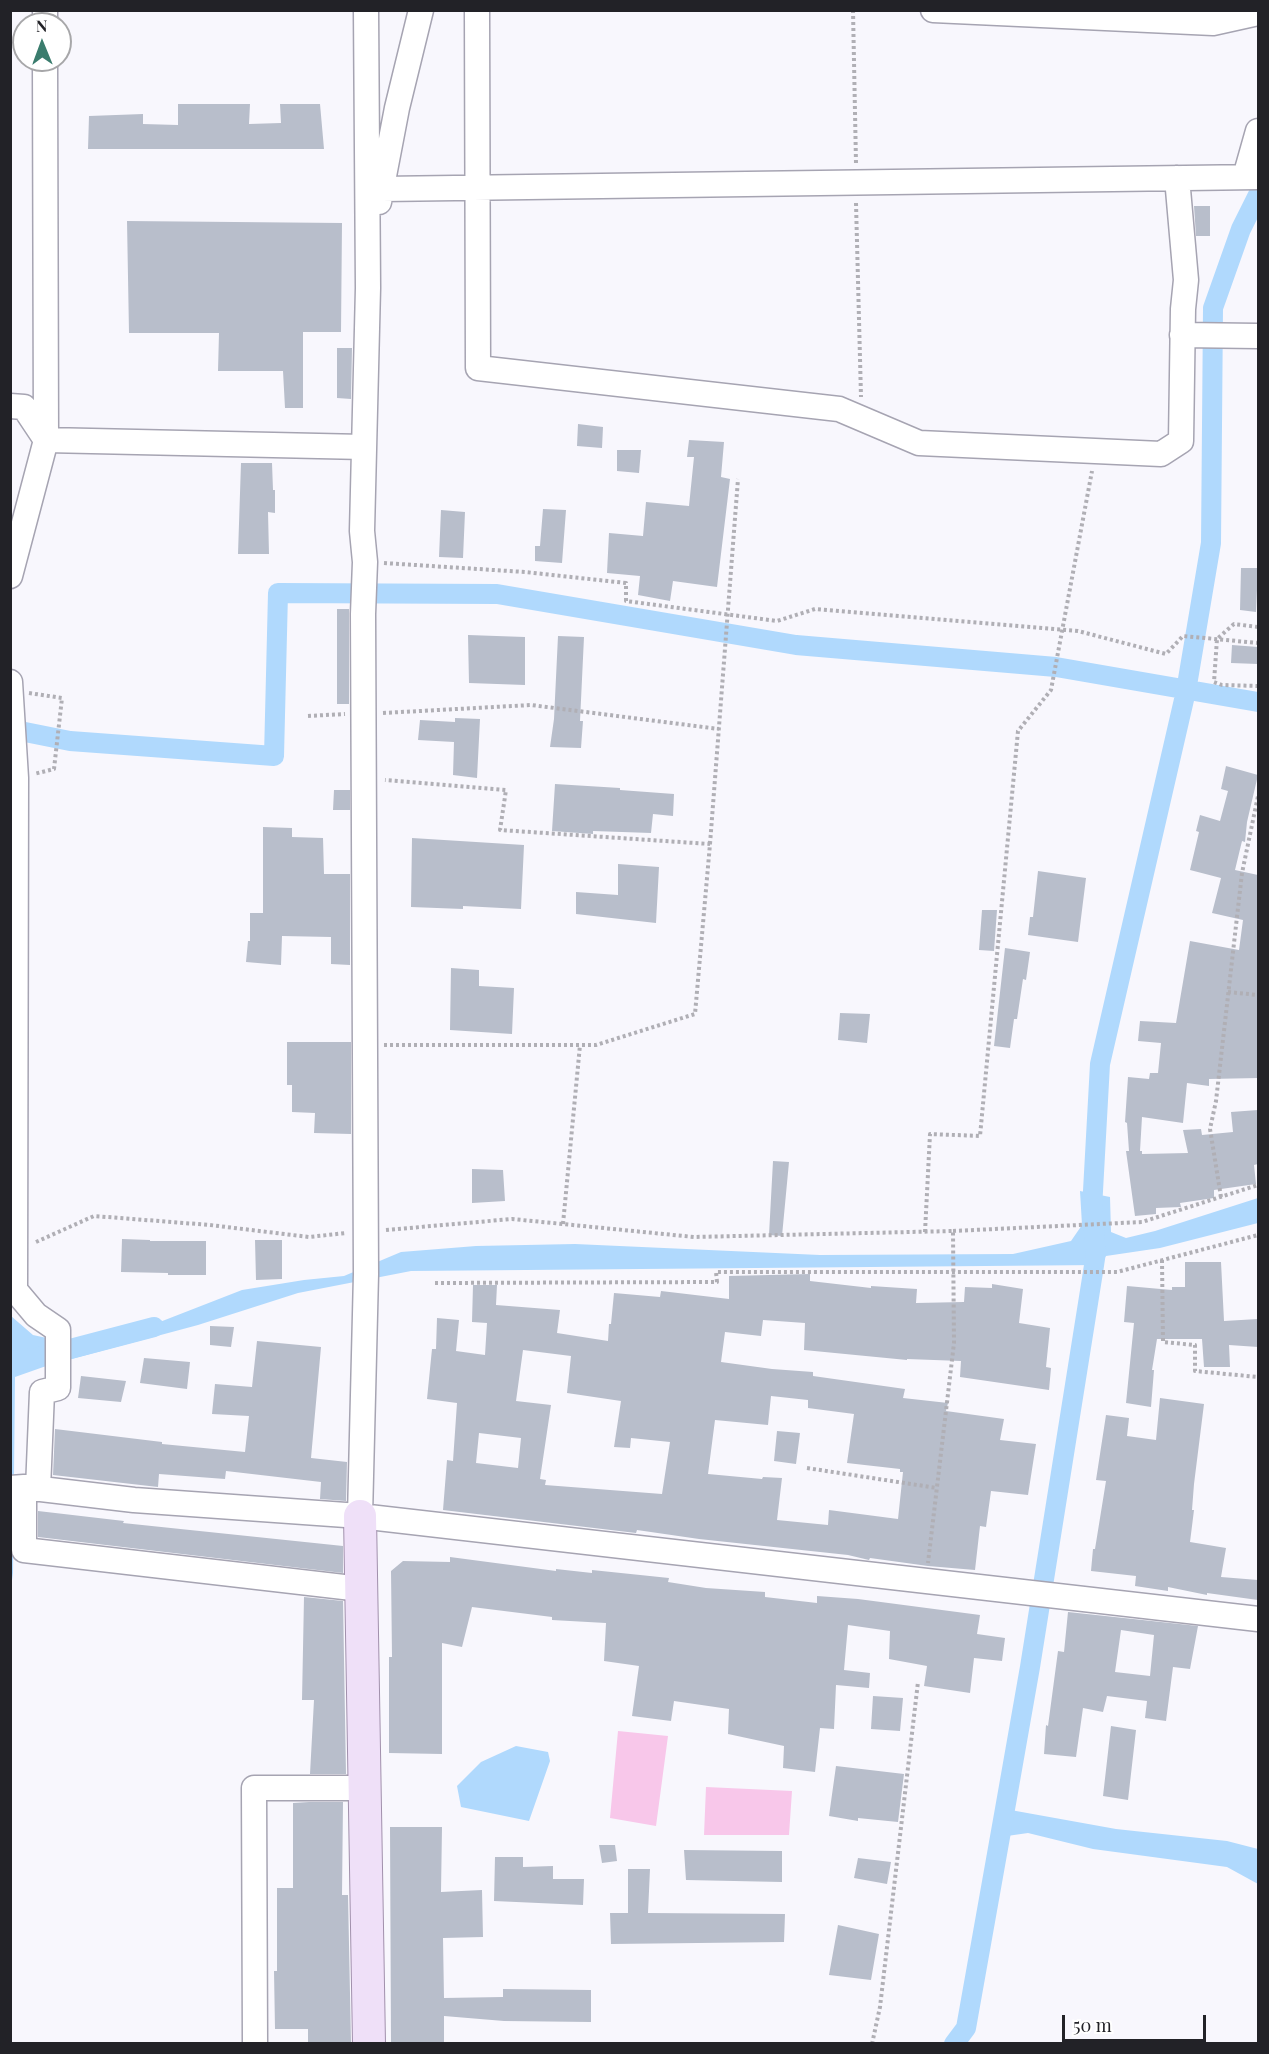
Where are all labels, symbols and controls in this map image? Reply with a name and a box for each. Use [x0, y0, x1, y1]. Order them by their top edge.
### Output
north arrow [12, 12, 72, 72]
text: N [36, 15, 48, 36]
scale bar [1065, 2003, 1209, 2041]
text: 50 m [1073, 2013, 1112, 2037]

